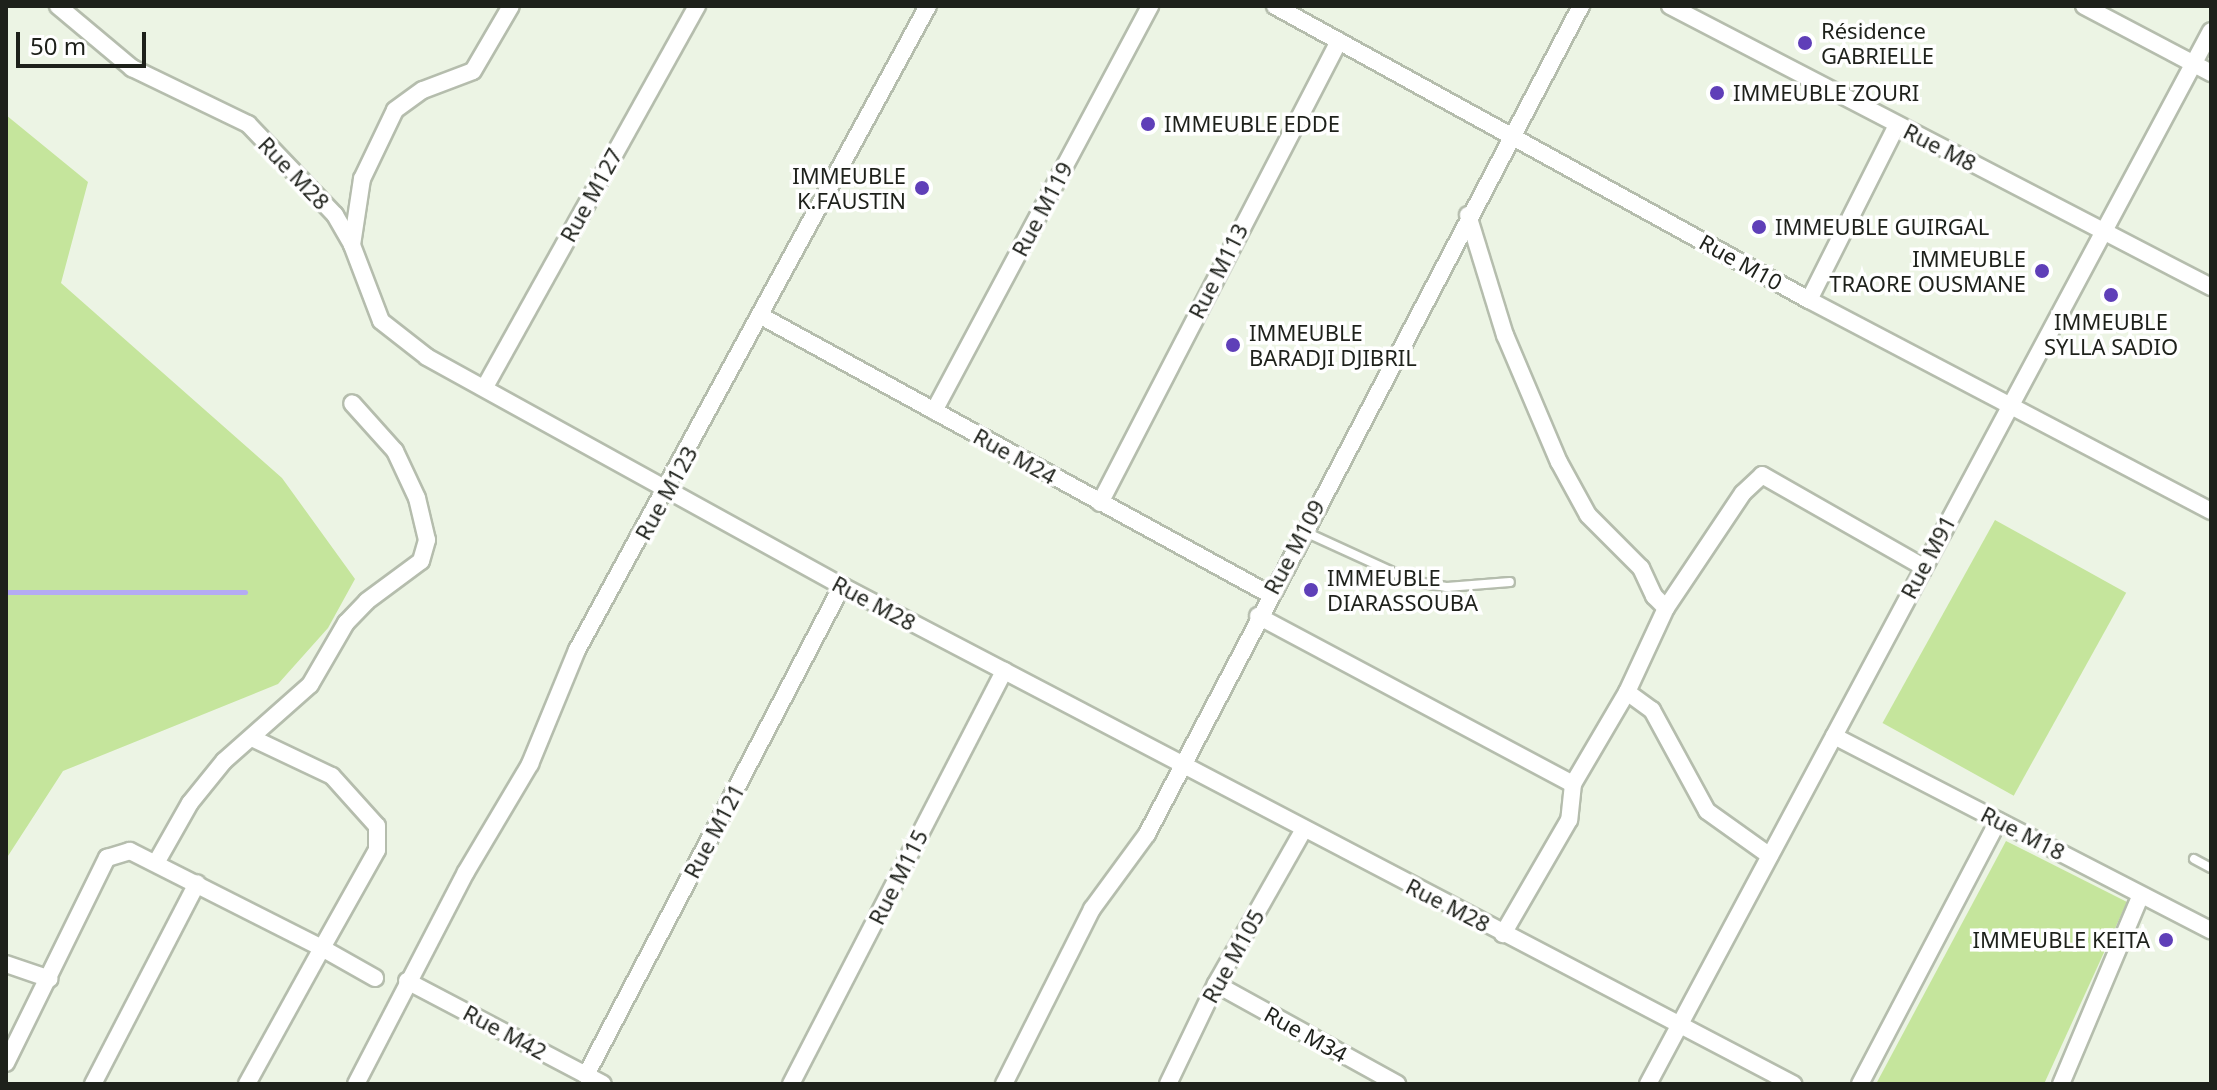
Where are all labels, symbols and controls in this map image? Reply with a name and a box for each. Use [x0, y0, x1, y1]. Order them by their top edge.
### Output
scale bar [20, 16, 150, 66]
place label: Résidence GABRIELLE [1821, 17, 1934, 68]
text: 50 m [30, 29, 86, 62]
marker: Résidence GABRIELLE [1796, 34, 1814, 52]
place label: IMMEUBLE ZOURI [1733, 80, 1919, 106]
marker: IMMEUBLE ZOURI [1708, 84, 1726, 102]
place label: IMMEUBLE EDDE [1164, 111, 1340, 137]
marker: IMMEUBLE EDDE [1139, 115, 1157, 133]
street label: Rue M8 [1899, 118, 1981, 176]
street label: Rue M28 [253, 131, 335, 215]
street label: Rue M127 [554, 144, 628, 246]
street label: Rue M119 [1006, 157, 1078, 261]
place label: IMMEUBLE K.FAUSTIN [792, 162, 906, 214]
marker: IMMEUBLE K.FAUSTIN [913, 179, 931, 197]
place label: IMMEUBLE GUIRGAL [1775, 214, 1989, 240]
marker: IMMEUBLE GUIRGAL [1750, 218, 1768, 236]
street label: Rue M113 [1183, 219, 1253, 323]
street label: Rue M10 [1695, 229, 1787, 295]
place label: IMMEUBLE TRAORE OUSMANE [1829, 245, 2026, 296]
marker: IMMEUBLE TRAORE OUSMANE [2033, 262, 2051, 280]
marker: IMMEUBLE SYLLA SADIO [2102, 286, 2120, 304]
place label: IMMEUBLE SYLLA SADIO [2044, 308, 2178, 360]
place label: IMMEUBLE BARADJI DJIBRIL [1249, 319, 1417, 370]
marker: IMMEUBLE BARADJI DJIBRIL [1224, 336, 1242, 354]
street label: Rue M24 [969, 423, 1061, 489]
street label: Rue M123 [629, 442, 703, 544]
street label: Rue M109 [1258, 495, 1330, 599]
street label: Rue M91 [1895, 511, 1961, 603]
place label: IMMEUBLE DIARASSOUBA [1327, 564, 1478, 616]
street label: Rue M28 [828, 570, 920, 636]
marker: IMMEUBLE DIARASSOUBA [1302, 581, 1320, 599]
street label: Rue M121 [678, 779, 750, 883]
street label: Rue M18 [1977, 801, 2069, 865]
street label: Rue M115 [863, 825, 933, 929]
street label: Rue M28 [1402, 873, 1494, 937]
street label: Rue M105 [1196, 905, 1270, 1007]
place label: IMMEUBLE KEITA [1972, 927, 2150, 953]
marker: IMMEUBLE KEITA [2157, 931, 2175, 949]
street label: Rue M42 [459, 999, 551, 1065]
street label: Rue M34 [1260, 1001, 1352, 1067]

